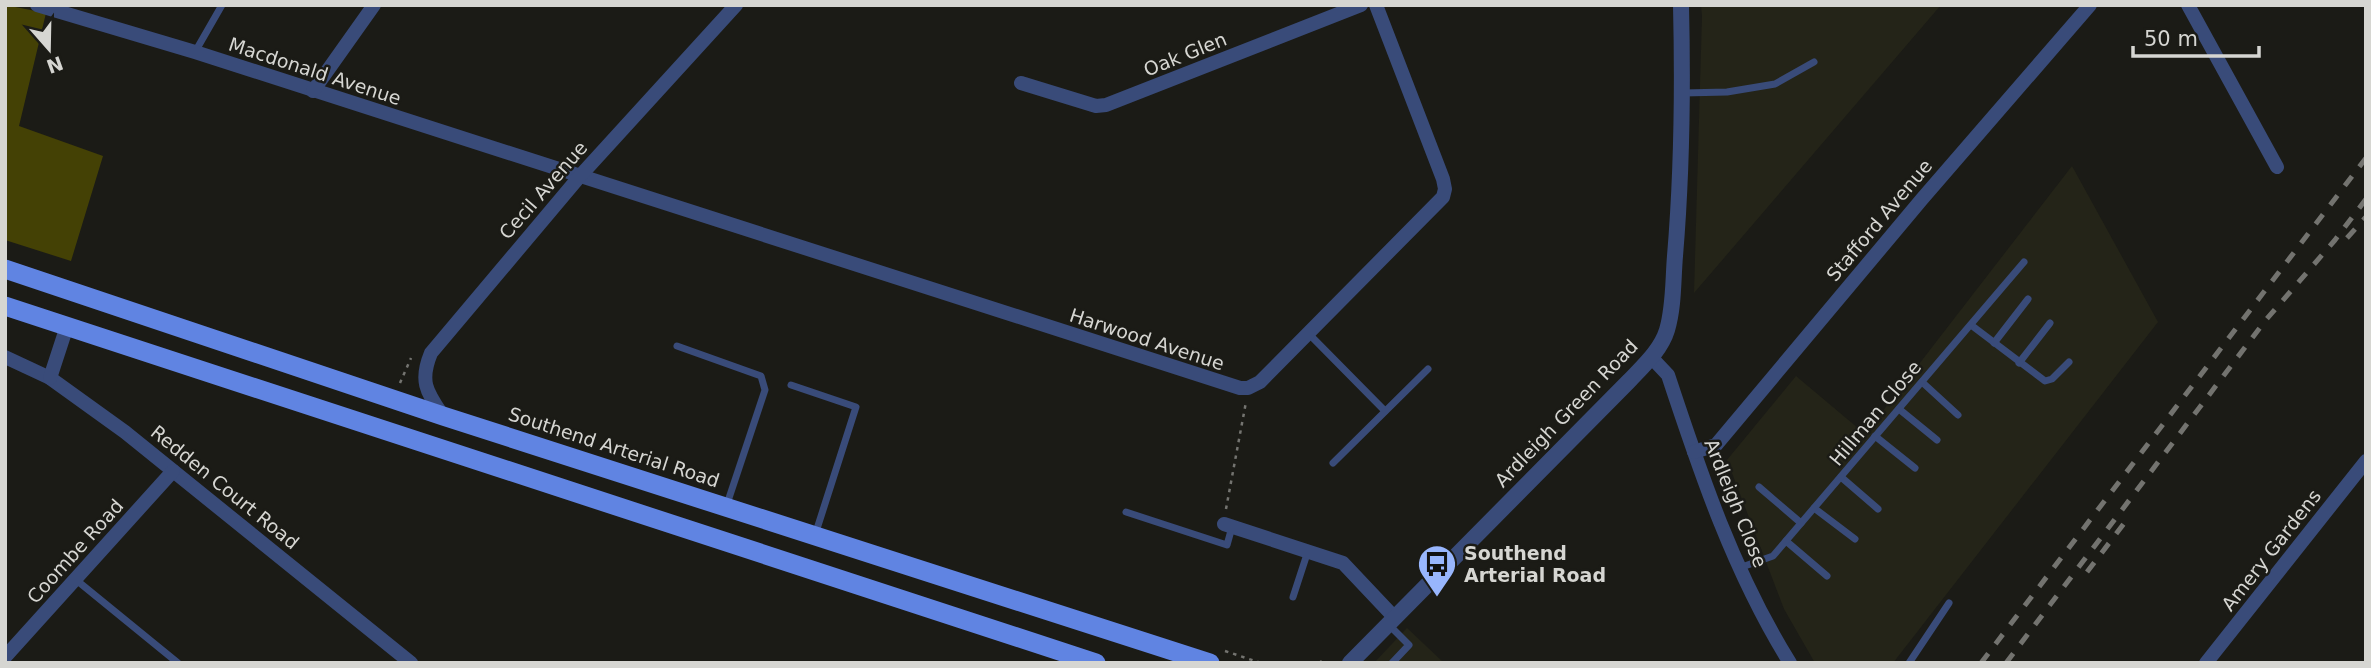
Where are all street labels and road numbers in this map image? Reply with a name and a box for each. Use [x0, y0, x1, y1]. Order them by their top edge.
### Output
street label: Oak Glen [1140, 27, 1230, 81]
street label: Macdonald Avenue [226, 33, 404, 109]
street label: Cecil Avenue [494, 137, 592, 243]
street label: Stafford Avenue [1822, 155, 1936, 285]
street label: Harwood Avenue [1067, 304, 1227, 374]
street label: Ardleigh Green Road [1490, 335, 1642, 491]
street label: Hillman Close [1825, 356, 1925, 470]
street label: Southend Arterial Road [506, 402, 722, 492]
street label: Redden Court Road [147, 421, 303, 553]
street label: Ardleigh Close [1700, 436, 1772, 570]
street label: Amery Gardens [2217, 485, 2325, 615]
street label: Coombe Road [22, 494, 128, 608]

